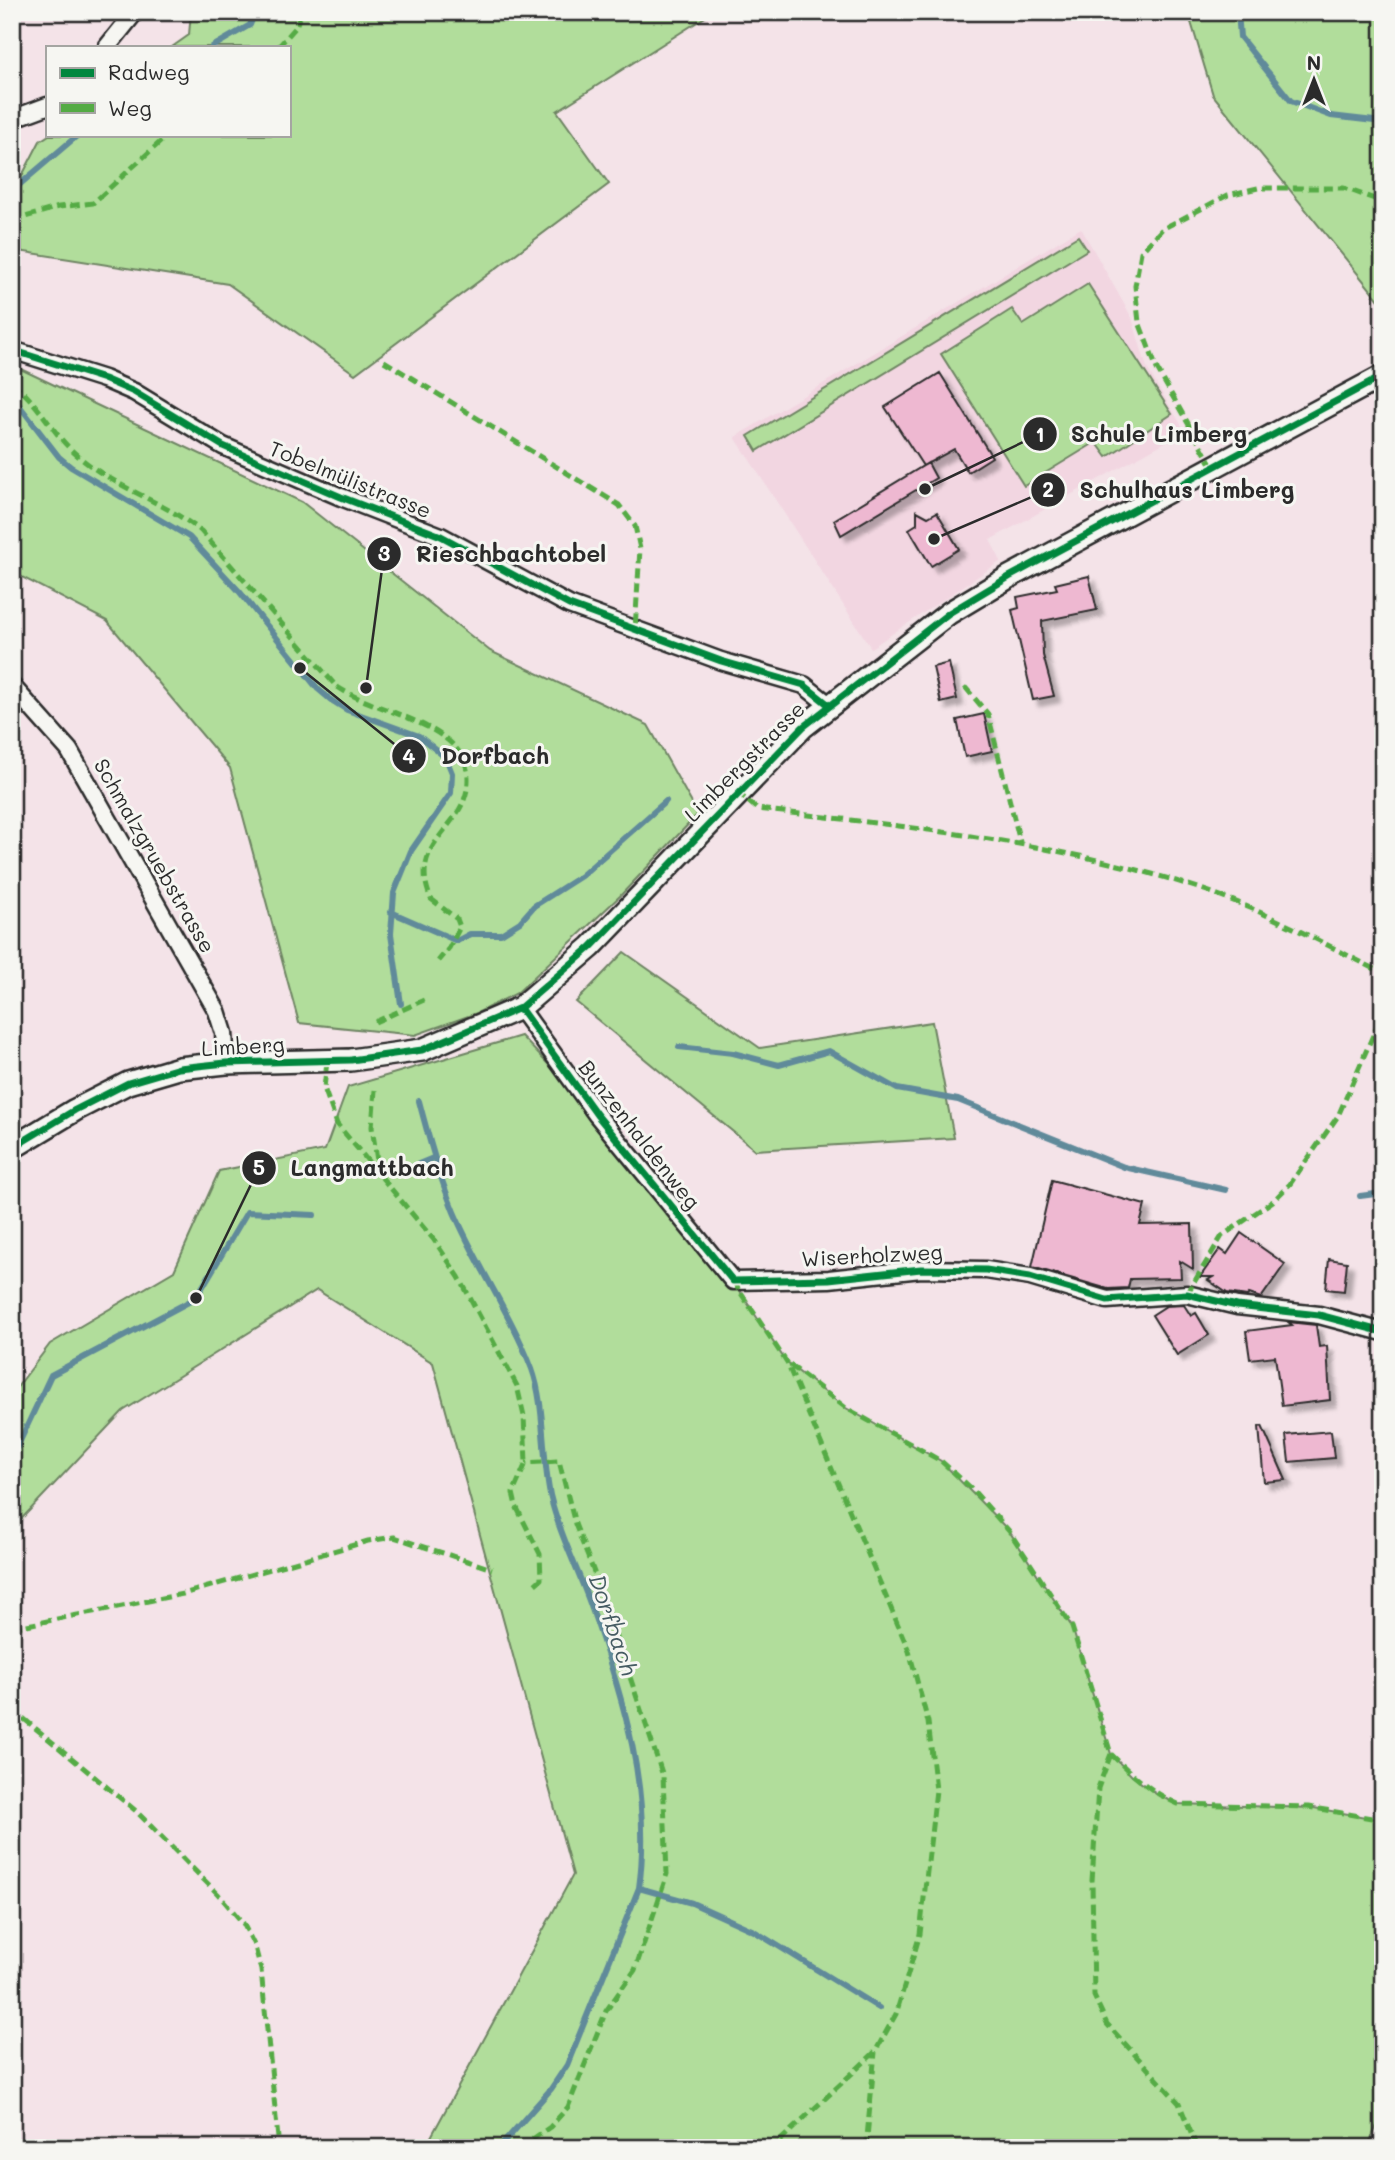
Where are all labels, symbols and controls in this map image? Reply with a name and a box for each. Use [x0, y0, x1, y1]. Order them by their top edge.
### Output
legend [46, 46, 290, 136]
north arrow [1280, 46, 1350, 116]
text: N [1307, 50, 1321, 75]
text: Radweg [108, 58, 189, 85]
text: Weg [108, 94, 152, 121]
callout: Schule Limberg [1022, 412, 1261, 456]
text: Schule Limberg [1071, 418, 1247, 448]
text: 1 [1035, 420, 1045, 447]
street label: Tobelmülistrasse [266, 434, 435, 523]
callout: Schulhaus Limberg [1031, 468, 1308, 512]
text: Schulhaus Limberg [1080, 474, 1294, 504]
text: 2 [1042, 475, 1054, 502]
callout: Rieschbachtobel [366, 532, 620, 576]
text: Rieschbachtobel [416, 538, 606, 568]
text: 3 [378, 539, 390, 566]
street label: Limbergstrasse [678, 695, 810, 827]
callout: Dorfbach [392, 734, 563, 778]
text: Dorfbach [441, 740, 549, 770]
text: 4 [402, 742, 416, 769]
street label: Schmalzgruebstrasse [89, 753, 222, 957]
street label: Limberg [201, 1030, 285, 1061]
street label: Bunzenhaldenweg [573, 1054, 707, 1214]
callout: Langmattbach [241, 1146, 467, 1190]
text: Langmattbach [290, 1152, 454, 1182]
text: 5 [253, 1153, 265, 1180]
street label: Wiserholzweg [801, 1237, 943, 1272]
water label: Dorfbach [583, 1570, 645, 1679]

